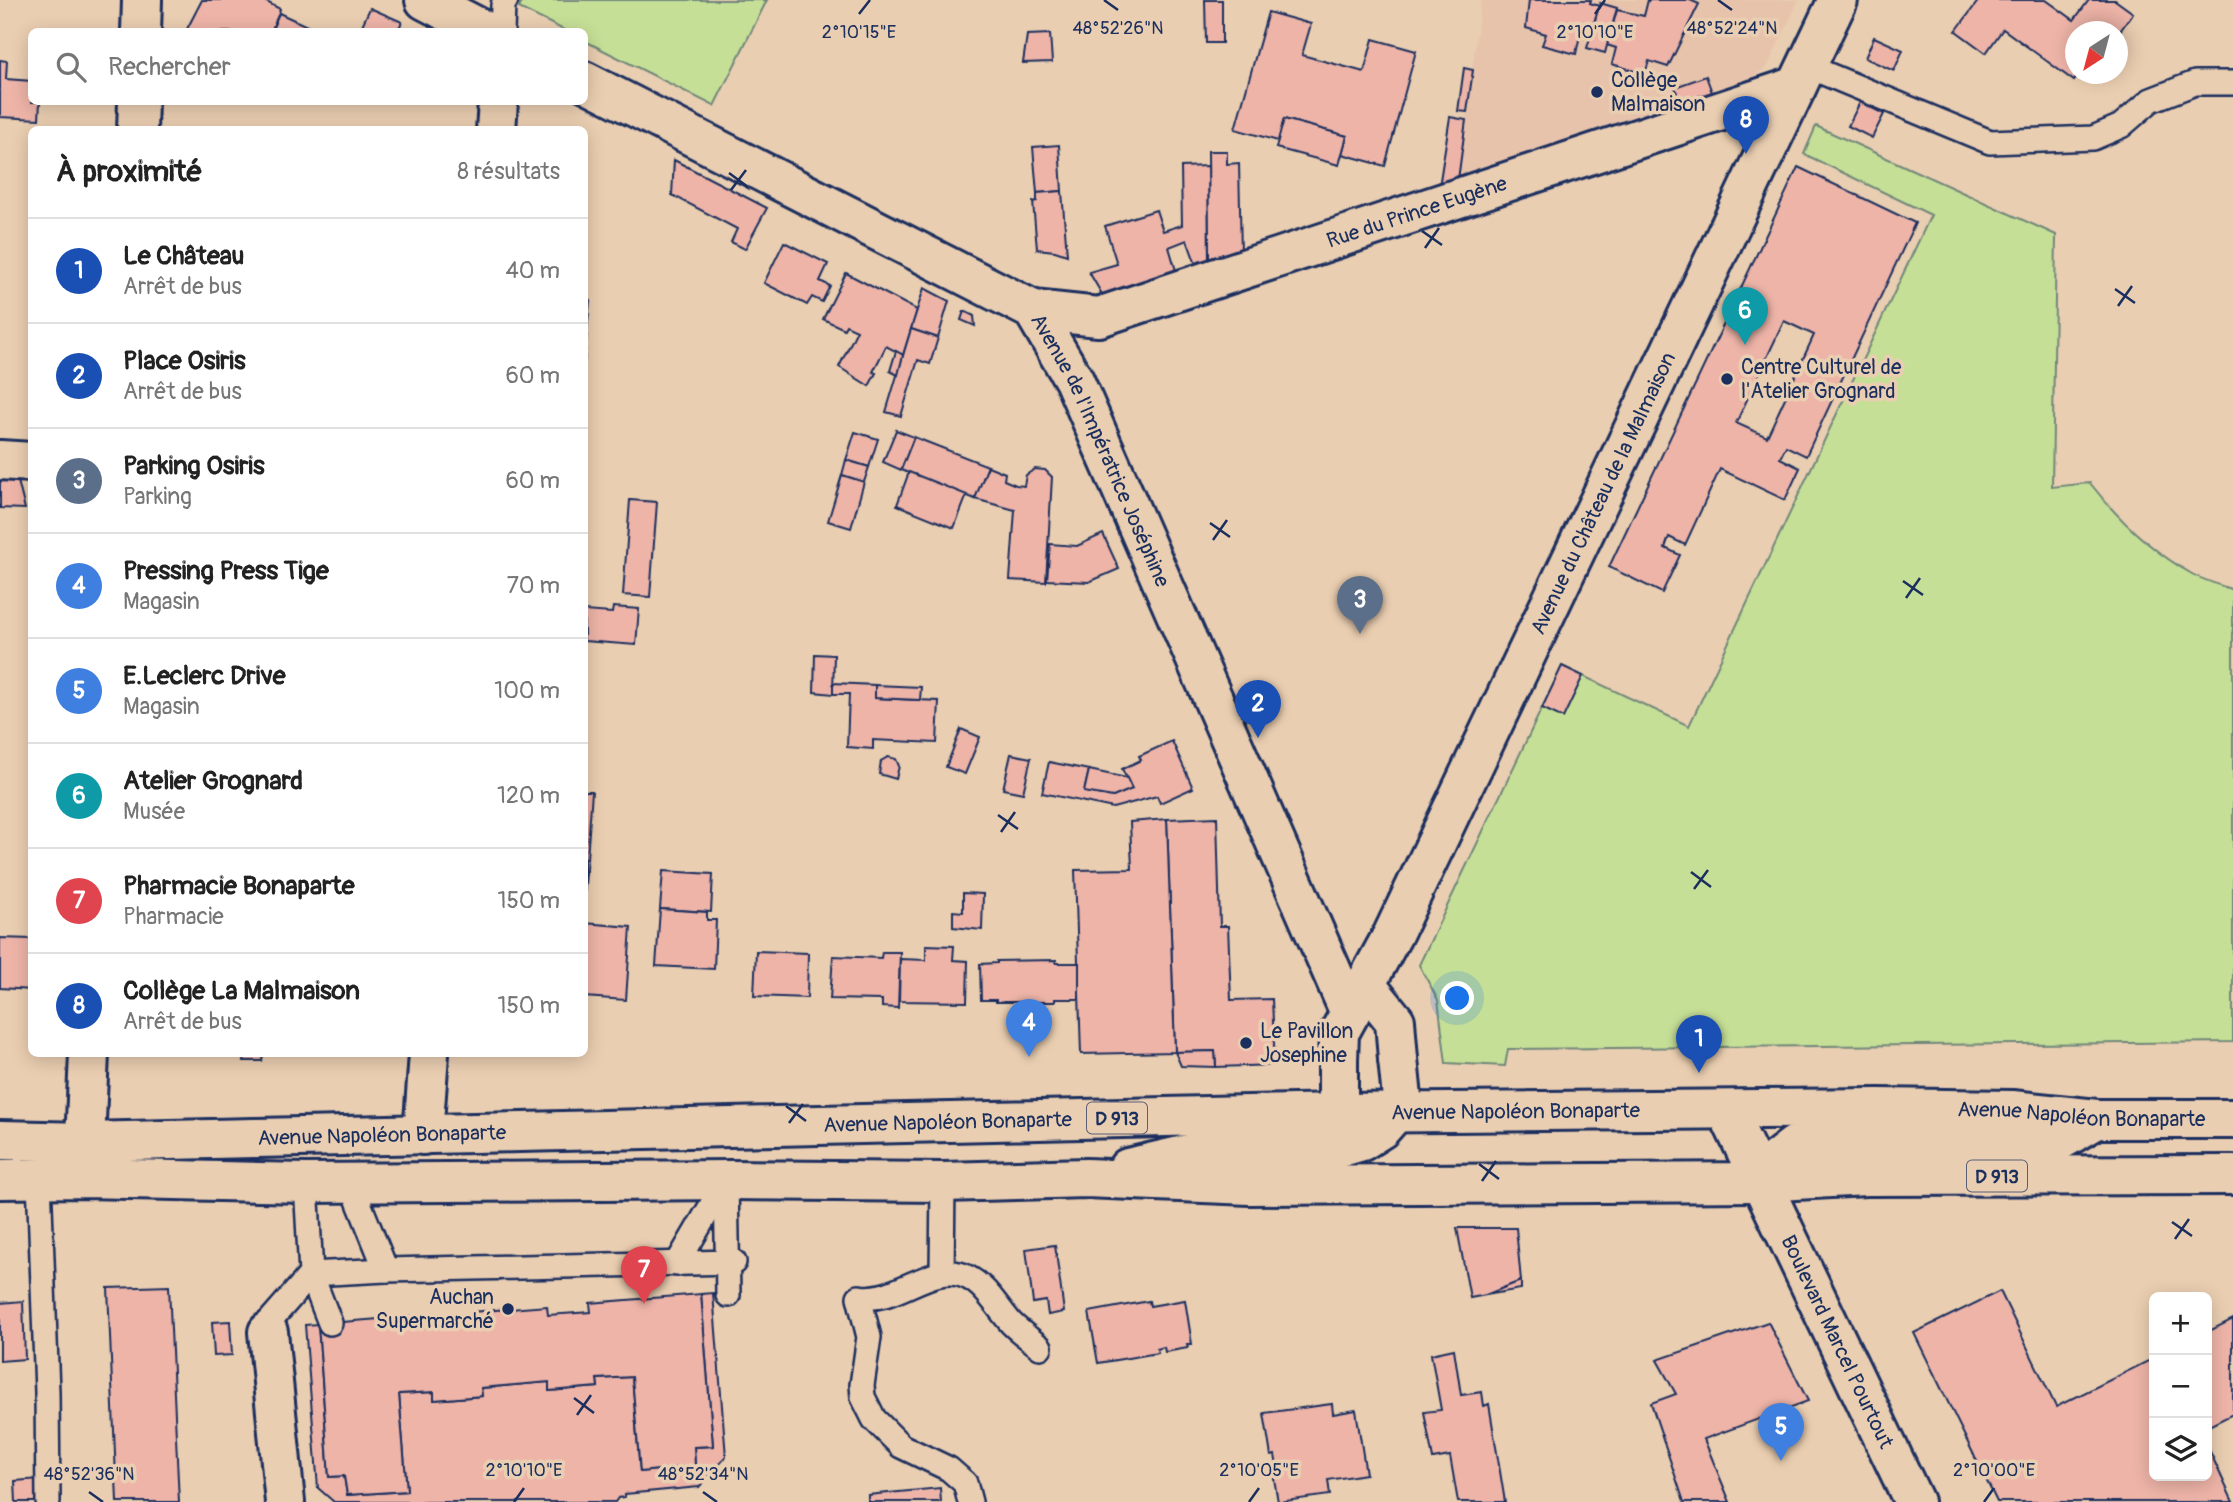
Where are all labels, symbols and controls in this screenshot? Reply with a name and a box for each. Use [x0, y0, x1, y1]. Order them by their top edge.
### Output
text: 48°52'26"N [1073, 17, 1163, 40]
text: 48°52'24"N [1687, 17, 1777, 40]
text: 2°10'15"E [822, 21, 896, 44]
text: 2°10'10"E [1557, 21, 1633, 44]
north arrow [2065, 21, 2128, 84]
search box [28, 28, 588, 105]
icon: search [52, 48, 90, 86]
text: Rechercher [108, 51, 231, 83]
place label: Collège Malmaison [1611, 67, 1705, 118]
marker: Collège Malmaison [1589, 84, 1605, 100]
pin: 8 [1723, 96, 1769, 154]
text: À proximité [56, 153, 202, 190]
text: 8 résultats [457, 157, 560, 186]
street label: Rue du Prince Eugène [1323, 170, 1511, 255]
text: Le Château [123, 240, 244, 272]
text: 1 [75, 256, 84, 285]
text: 40 m [506, 256, 560, 285]
text: Arrêt de bus [123, 272, 242, 301]
pin: 6 [1722, 287, 1768, 345]
street label: Avenue de l'Impératrice Joséphine [1024, 309, 1176, 592]
text: Place Osiris [123, 345, 246, 377]
street label: Avenue du Château de la Malmaison [1525, 348, 1682, 639]
place label: Centre Culturel de l'Atelier Grognard [1741, 354, 1902, 405]
text: 2 [73, 361, 85, 390]
text: 60 m [505, 361, 560, 390]
marker: Centre Culturel de l'Atelier Grognard [1719, 371, 1735, 387]
text: Arrêt de bus [123, 377, 242, 406]
text: Parking Osiris [123, 450, 265, 482]
text: 3 [73, 466, 85, 495]
text: 60 m [505, 466, 560, 495]
text: Parking [123, 482, 192, 511]
text: Pressing Press Tige [123, 555, 329, 587]
text: 4 [72, 571, 86, 600]
text: 70 m [507, 571, 560, 600]
pin: 3 [1337, 576, 1383, 634]
text: Magasin [123, 587, 200, 616]
text: E.Leclerc Drive [123, 660, 286, 692]
text: 5 [73, 676, 85, 705]
text: 100 m [494, 676, 560, 705]
pin: 2 [1235, 680, 1281, 738]
text: Magasin [123, 692, 200, 721]
text: Atelier Grognard [123, 765, 303, 797]
text: 6 [72, 781, 86, 810]
text: 120 m [497, 781, 560, 810]
text: Musée [123, 797, 185, 826]
text: Pharmacie Bonaparte [123, 870, 355, 902]
text: 7 [73, 886, 85, 915]
text: 150 m [497, 886, 560, 915]
text: Pharmacie [123, 902, 224, 931]
text: Collège La Malmaison [123, 975, 360, 1007]
your location [1440, 981, 1474, 1015]
text: 8 [73, 991, 85, 1020]
text: 150 m [497, 991, 560, 1020]
pin: 4 [1006, 999, 1052, 1057]
text: Arrêt de bus [123, 1007, 242, 1036]
pin: 1 [1676, 1015, 1722, 1073]
place label: Le Pavillon Josephine [1260, 1018, 1353, 1069]
marker: Le Pavillon Josephine [1238, 1035, 1254, 1051]
street label: Avenue Napoléon Bonaparte [1957, 1096, 2206, 1133]
street label: Avenue Napoléon Bonaparte [1391, 1097, 1641, 1127]
road number: D 913 [1087, 1102, 1147, 1134]
street label: Avenue Napoléon Bonaparte [823, 1106, 1073, 1139]
street label: Avenue Napoléon Bonaparte [257, 1119, 507, 1152]
road number: D 913 [1967, 1160, 2027, 1192]
street label: Boulevard Marcel Pourtout [1774, 1231, 1900, 1453]
pin: 7 [621, 1246, 667, 1304]
place label: Auchan Supermarché [376, 1284, 494, 1335]
map controls [2149, 1292, 2212, 1481]
button: + [2149, 1292, 2212, 1355]
marker: Auchan Supermarché [500, 1301, 516, 1317]
button: − [2149, 1355, 2212, 1418]
pin: 5 [1758, 1403, 1804, 1461]
button: layers [2149, 1418, 2212, 1481]
text: 2°10'10"E [486, 1459, 562, 1482]
text: 2°10'05"E [1219, 1459, 1299, 1482]
text: 2°10'00"E [1953, 1459, 2035, 1482]
text: 48°52'36"N [44, 1463, 134, 1486]
text: 48°52'34"N [658, 1463, 748, 1486]

